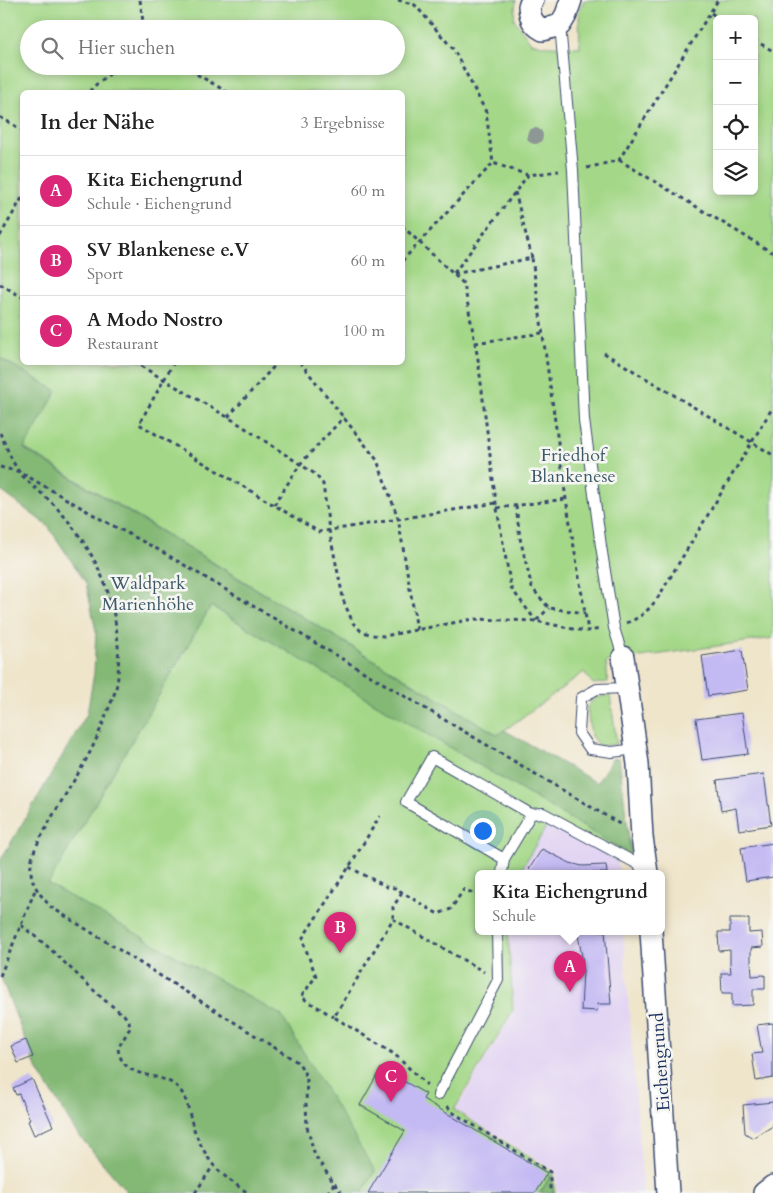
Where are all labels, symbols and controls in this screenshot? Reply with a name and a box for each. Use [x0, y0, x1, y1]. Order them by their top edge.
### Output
map controls [713, 15, 758, 195]
button: + [713, 15, 758, 60]
search box [20, 20, 405, 75]
icon: search [38, 34, 66, 62]
text: Hier suchen [78, 35, 175, 61]
button: − [713, 60, 758, 105]
button: locate [713, 105, 758, 150]
text: In der Nähe [40, 108, 155, 137]
text: 3 Ergebnisse [300, 112, 385, 134]
button: layers [713, 150, 758, 195]
text: Kita Eichengrund [87, 167, 243, 193]
text: A [50, 180, 62, 202]
text: 60 m [351, 180, 385, 202]
text: Schule · Eichengrund [87, 193, 232, 215]
text: SV Blankenese e.V [87, 237, 249, 263]
text: B [50, 250, 62, 272]
text: 60 m [351, 250, 385, 272]
text: Sport [87, 263, 123, 285]
text: A Modo Nostro [87, 307, 223, 333]
text: C [50, 320, 62, 342]
text: 100 m [343, 320, 385, 342]
text: Restaurant [87, 333, 158, 355]
park label: Friedhof Blankenese [530, 443, 616, 489]
park label: Waldpark Marienhöhe [102, 571, 194, 617]
your location [470, 818, 496, 844]
popup [475, 870, 665, 935]
text: Kita Eichengrund [492, 879, 648, 905]
text: Schule [492, 905, 536, 927]
pin: B [324, 912, 356, 953]
pin: A [554, 951, 586, 992]
street label: Eichengrund [645, 1011, 676, 1112]
pin: C [375, 1061, 407, 1102]

